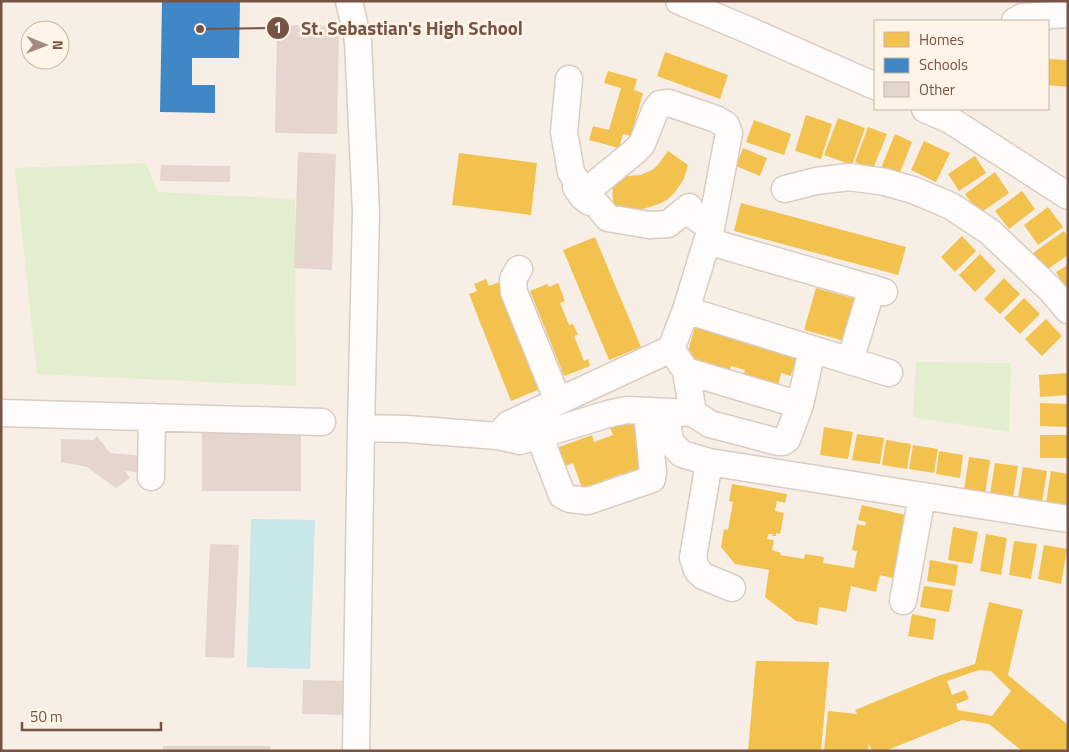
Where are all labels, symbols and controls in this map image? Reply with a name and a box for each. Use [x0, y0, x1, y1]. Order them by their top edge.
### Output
callout: St. Sebastian's High School [266, 11, 533, 45]
text: St. Sebastian's High School [301, 13, 523, 42]
text: 1 [274, 16, 282, 39]
north arrow [20, 20, 70, 70]
legend [874, 20, 1049, 110]
text: Homes [919, 28, 964, 51]
text: N [48, 40, 69, 50]
text: Schools [919, 53, 968, 76]
text: Other [919, 78, 955, 101]
scale bar [22, 700, 161, 732]
text: 50 m [30, 705, 63, 728]

